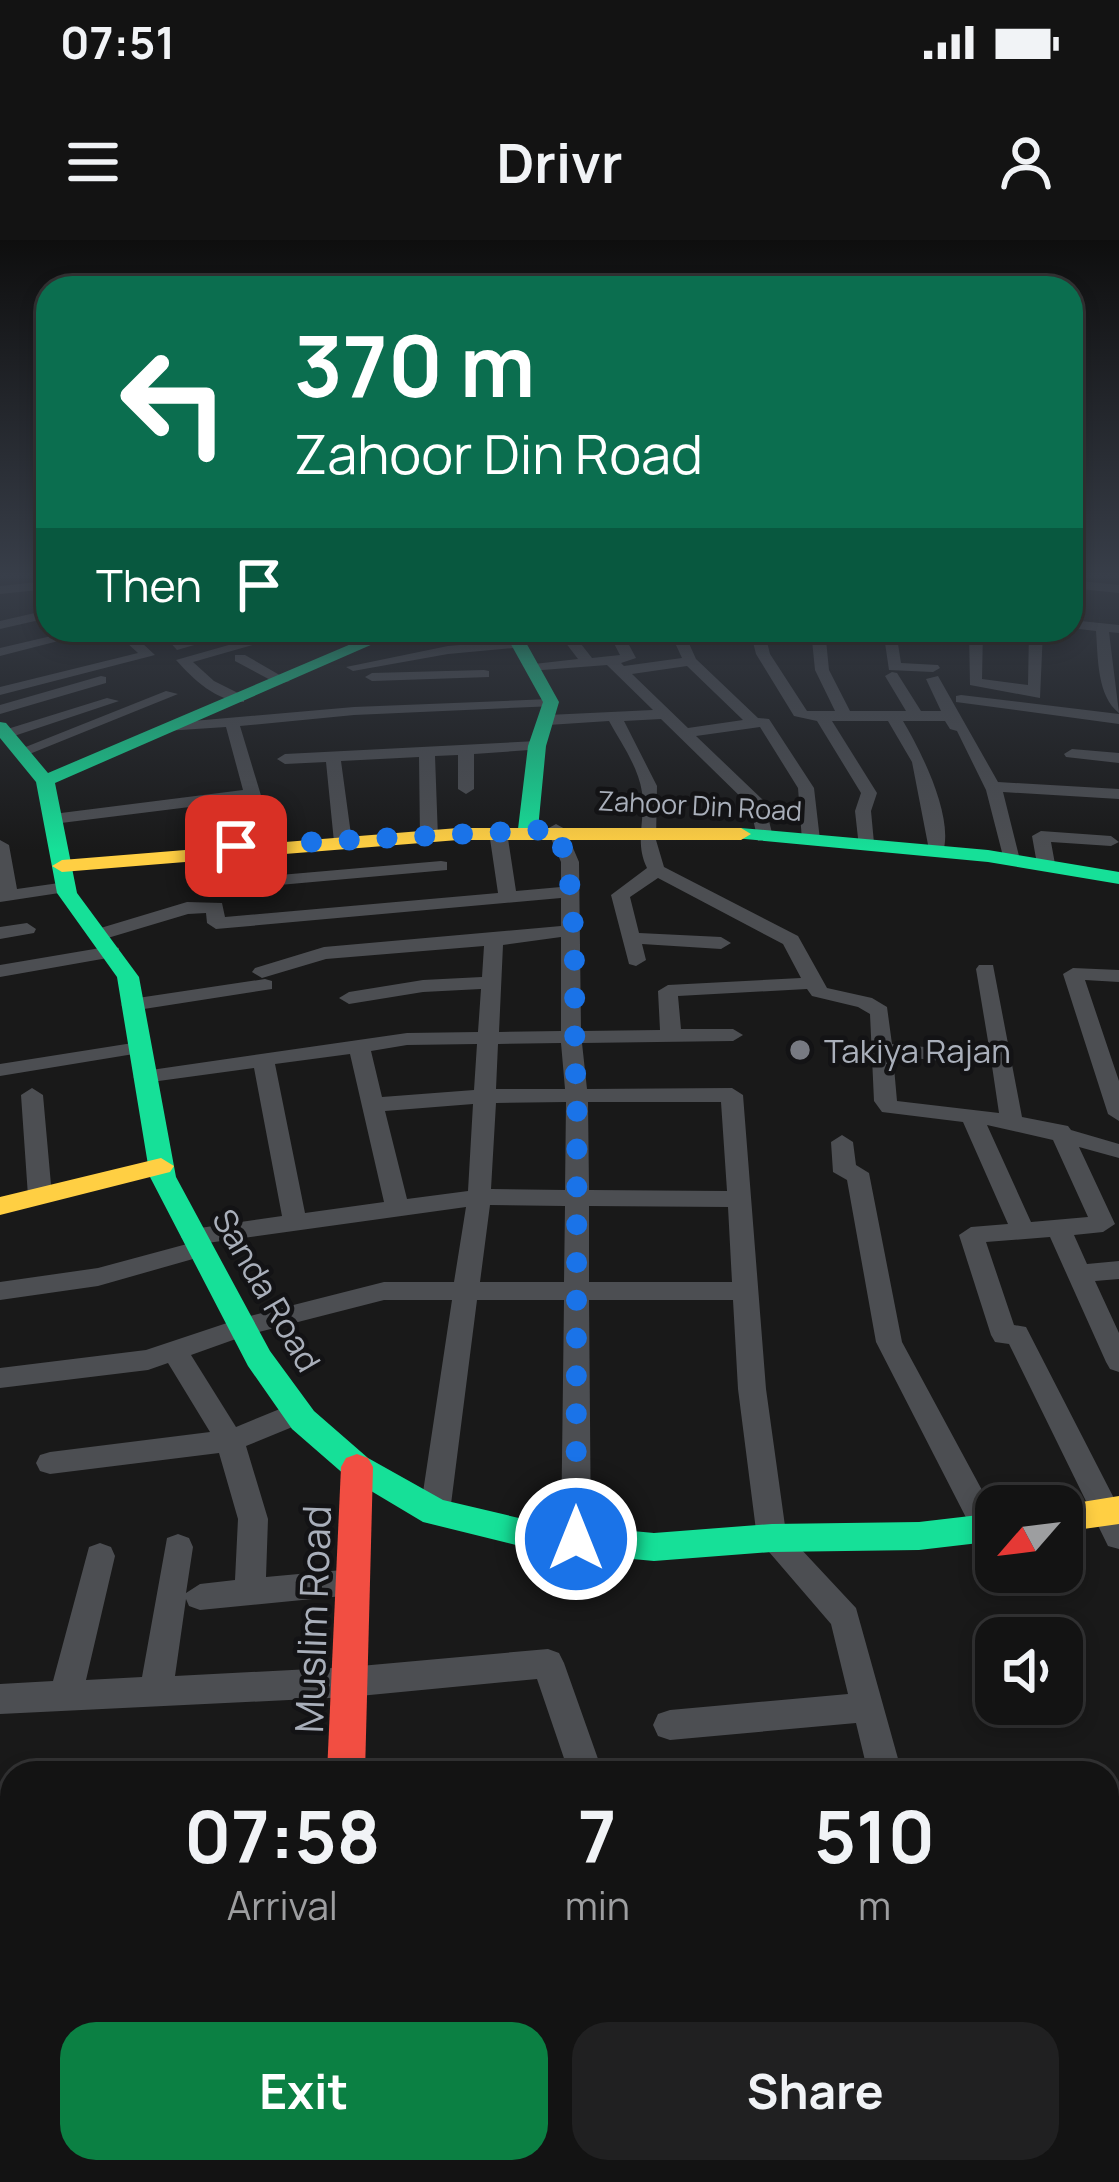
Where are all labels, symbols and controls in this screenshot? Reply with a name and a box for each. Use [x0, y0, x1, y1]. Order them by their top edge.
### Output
text: 07:51 [60, 11, 175, 73]
text: Drivr [497, 125, 622, 199]
icon: menu [60, 129, 126, 195]
icon: person [993, 129, 1059, 195]
text: 370 m [294, 307, 535, 422]
icon: left [96, 324, 252, 480]
text: Zahoor Din Road [294, 416, 703, 490]
icon: arrive [226, 552, 292, 618]
text: Then [96, 554, 202, 616]
street label: Zahoor Din Road [597, 781, 803, 829]
pin [185, 795, 287, 897]
icon: arrive [203, 813, 269, 879]
place label: Takiya Rajan [824, 1028, 1011, 1073]
marker: Takiya Rajan [787, 1037, 813, 1063]
street label: Sanda Road [202, 1200, 332, 1380]
position arrow [513, 1476, 639, 1602]
north arrow [975, 1485, 1083, 1593]
map controls [975, 1485, 1083, 1725]
street label: Muslim Road [281, 1504, 343, 1734]
button: sound [975, 1617, 1083, 1725]
text: 07:58 [184, 1786, 381, 1885]
text: 7 [578, 1786, 617, 1885]
text: 510 [814, 1786, 935, 1885]
text: Arrival [227, 1878, 338, 1932]
text: min [565, 1878, 630, 1932]
text: m [858, 1878, 891, 1932]
button: Exit [60, 2022, 548, 2160]
button: Share [572, 2022, 1059, 2160]

